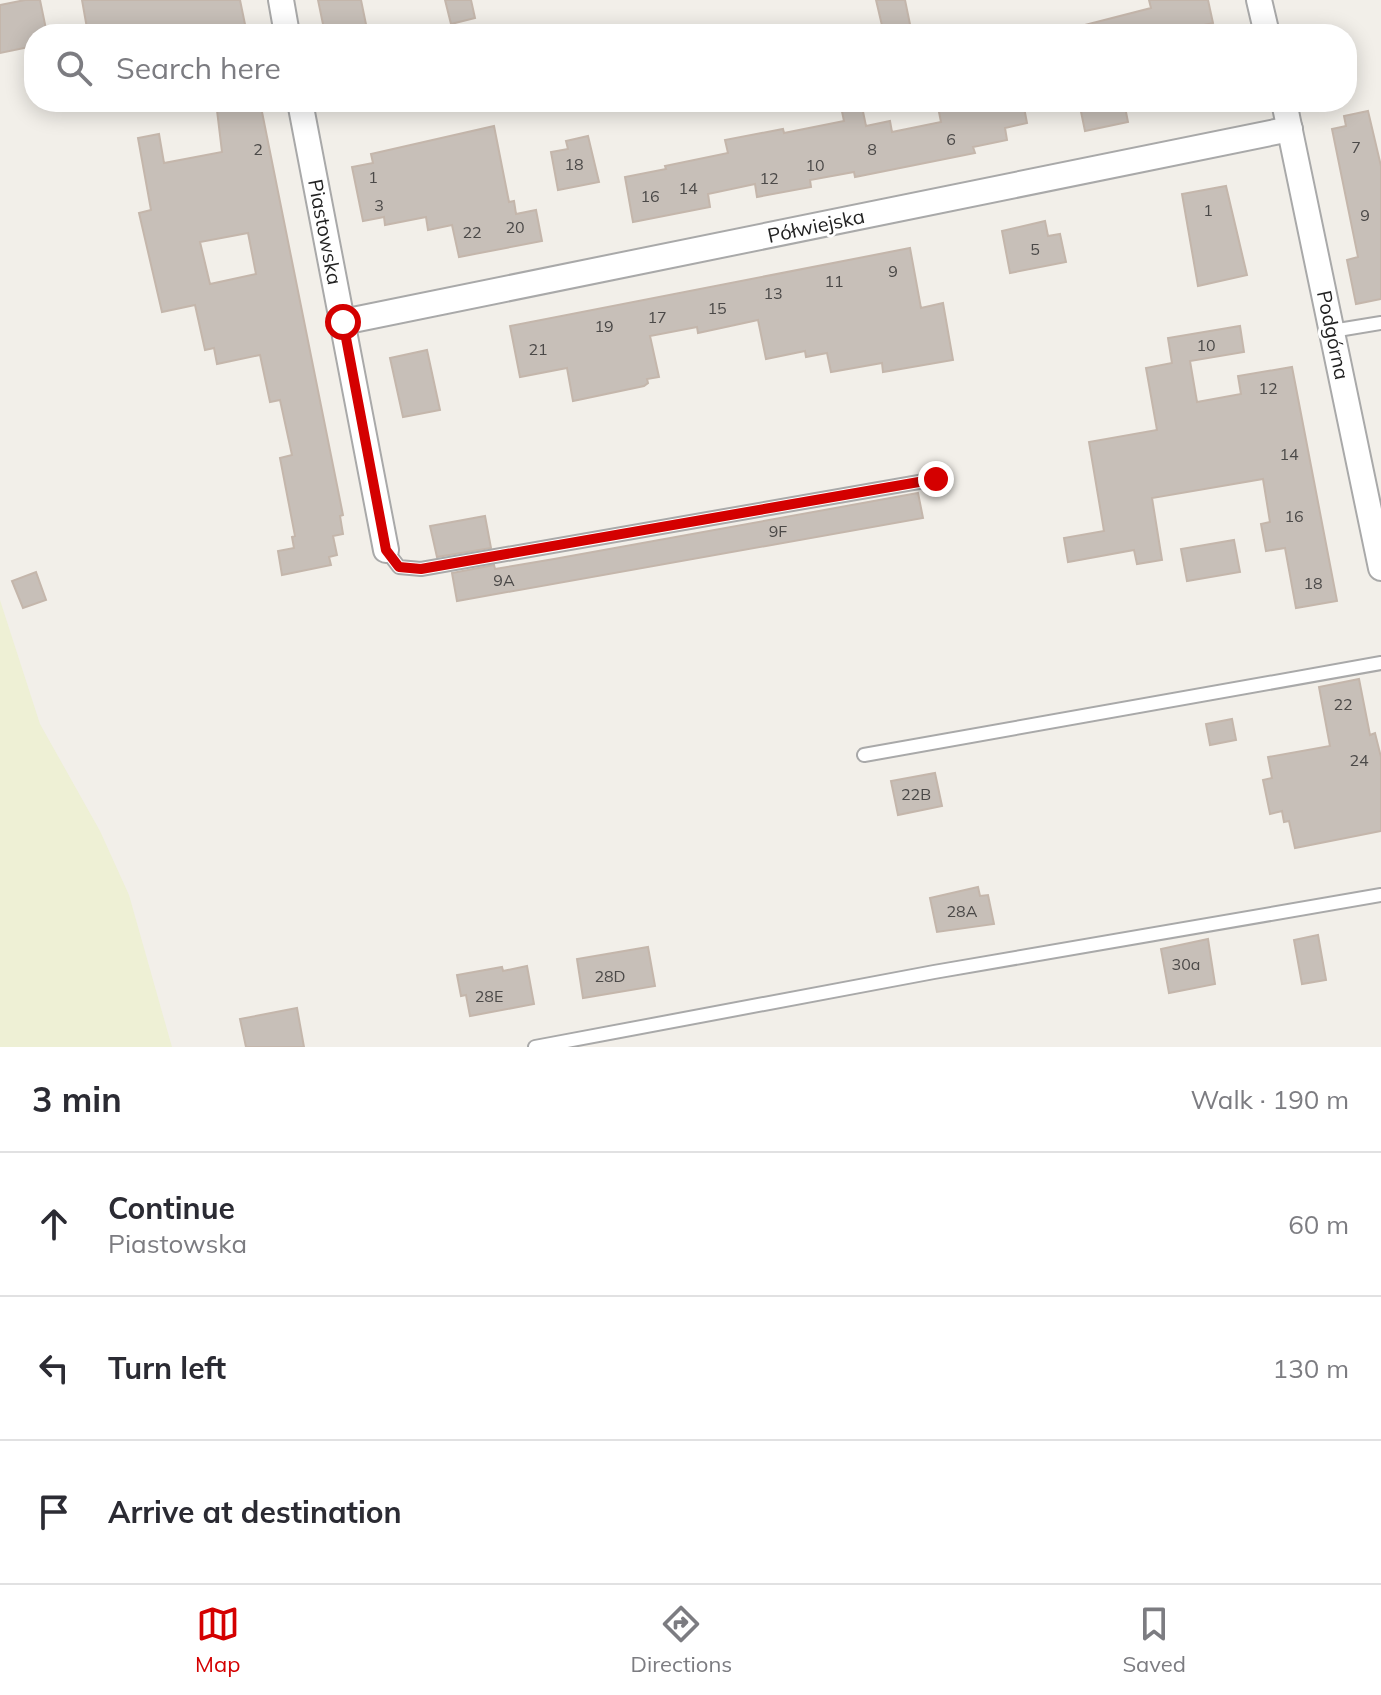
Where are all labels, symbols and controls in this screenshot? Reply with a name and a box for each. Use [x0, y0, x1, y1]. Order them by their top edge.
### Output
search box [24, 24, 1357, 112]
icon: search [52, 46, 96, 90]
text: Search here [116, 49, 281, 87]
house number: 6 [946, 129, 956, 149]
house number: 7 [1351, 137, 1361, 157]
house number: 2 [253, 139, 263, 159]
house number: 8 [867, 139, 877, 159]
house number: 18 [564, 154, 584, 174]
house number: 10 [805, 155, 825, 175]
house number: 1 [368, 167, 378, 187]
house number: 12 [759, 168, 779, 188]
street label: Piastowska [303, 177, 348, 287]
house number: 14 [678, 178, 698, 198]
house number: 16 [640, 186, 660, 206]
house number: 3 [374, 195, 384, 215]
house number: 1 [1203, 200, 1213, 220]
street label: Półwiejska [765, 203, 867, 248]
house number: 9 [1360, 205, 1370, 225]
house number: 20 [505, 217, 525, 237]
house number: 22 [462, 222, 482, 242]
house number: 5 [1030, 239, 1040, 259]
house number: 9 [888, 261, 898, 281]
house number: 11 [824, 271, 844, 291]
house number: 13 [763, 283, 783, 303]
street label: Podgórna [1312, 288, 1355, 382]
house number: 15 [707, 298, 727, 318]
route start [325, 304, 361, 340]
house number: 17 [647, 307, 667, 327]
house number: 19 [594, 316, 614, 336]
house number: 10 [1196, 335, 1216, 355]
house number: 21 [528, 339, 548, 359]
house number: 12 [1258, 378, 1278, 398]
house number: 14 [1279, 444, 1299, 464]
route end [918, 461, 954, 497]
house number: 16 [1284, 506, 1304, 526]
house number: 9F [769, 521, 787, 541]
house number: 9A [493, 570, 515, 590]
house number: 18 [1303, 573, 1323, 593]
house number: 22 [1333, 694, 1353, 714]
house number: 24 [1349, 750, 1369, 770]
house number: 22B [901, 784, 931, 804]
house number: 28A [947, 901, 978, 921]
house number: 30a [1172, 954, 1200, 974]
house number: 28D [594, 966, 626, 986]
house number: 28E [475, 986, 503, 1006]
text: 3 min [32, 1078, 122, 1121]
text: Walk · 190 m [1190, 1083, 1349, 1116]
text: Continue [108, 1189, 235, 1227]
icon: ahead [32, 1202, 76, 1246]
text: 60 m [1288, 1208, 1349, 1241]
text: Piastowska [108, 1227, 247, 1260]
icon: left [32, 1346, 76, 1390]
text: Turn left [108, 1349, 226, 1387]
text: 130 m [1273, 1352, 1349, 1385]
icon: arrive [32, 1490, 76, 1534]
text: Arrive at destination [108, 1493, 402, 1531]
tab: Map [195, 1602, 240, 1678]
tab: Directions [631, 1602, 732, 1678]
tab: Saved [1122, 1602, 1186, 1678]

